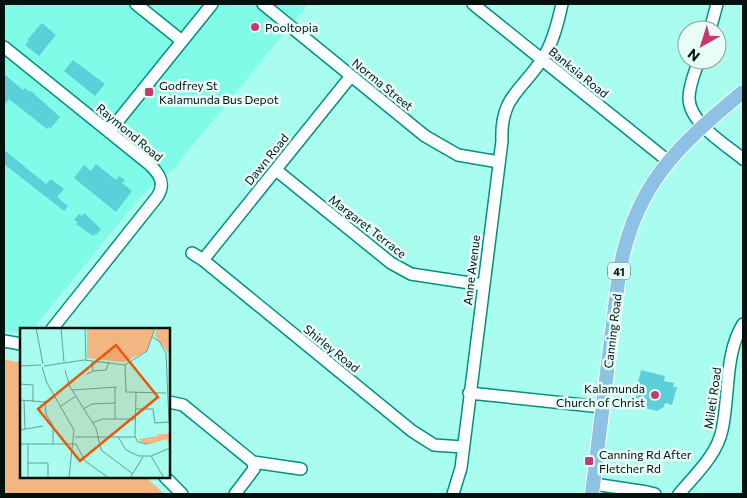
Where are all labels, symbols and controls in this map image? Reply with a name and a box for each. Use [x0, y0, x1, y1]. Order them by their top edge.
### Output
place label: Pooltopia [265, 20, 318, 34]
north arrow [677, 20, 727, 70]
marker: Pooltopia [249, 21, 261, 33]
street label: Banksia Road [546, 44, 612, 100]
text: N [684, 46, 703, 65]
street label: Norma Street [350, 55, 416, 113]
place label: Godfrey St Kalamunda Bus Depot [159, 78, 279, 106]
marker: Godfrey St Kalamunda Bus Depot [143, 86, 155, 98]
street label: Raymond Road [94, 100, 166, 164]
street label: Dawn Road [241, 131, 291, 187]
street label: Margaret Terrace [327, 191, 409, 261]
street label: Anne Avenue [460, 234, 482, 306]
road number: 41 [608, 262, 630, 280]
street label: Canning Road [600, 293, 624, 369]
street label: Shirley Road [301, 321, 363, 375]
inset map [20, 328, 170, 478]
street label: Mileti Road [701, 366, 723, 430]
place label: Kalamunda Church of Christ [556, 381, 645, 409]
marker: Kalamunda Church of Christ [649, 389, 661, 401]
place label: Canning Rd After Fletcher Rd [599, 447, 692, 475]
marker: Canning Rd After Fletcher Rd [583, 455, 595, 467]

